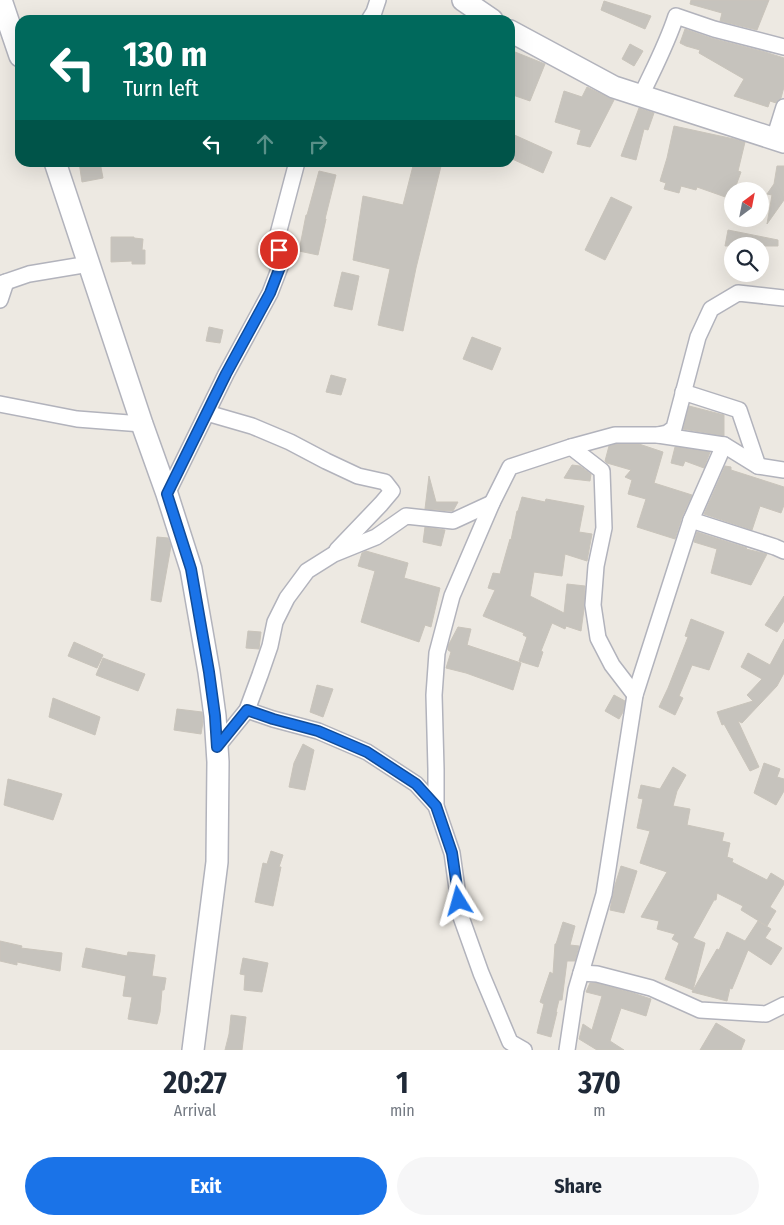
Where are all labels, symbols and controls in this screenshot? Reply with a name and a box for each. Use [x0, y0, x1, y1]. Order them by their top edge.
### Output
text: 130 m [123, 33, 207, 75]
icon: left [40, 35, 105, 100]
text: Turn left [123, 75, 199, 102]
icon: left [198, 130, 226, 158]
icon: ahead [251, 130, 279, 158]
icon: right [304, 130, 332, 158]
north arrow [724, 182, 769, 228]
map controls [724, 182, 769, 282]
pin [258, 229, 300, 271]
icon: arrive [265, 236, 293, 264]
button: search [724, 237, 769, 282]
position arrow [432, 874, 484, 926]
text: 20:27 [163, 1065, 227, 1101]
text: 1 [396, 1065, 409, 1101]
text: 370 [578, 1065, 621, 1101]
text: Arrival [174, 1101, 216, 1120]
text: min [390, 1101, 415, 1120]
text: m [593, 1101, 606, 1120]
button: Exit [25, 1157, 387, 1215]
button: Share [397, 1157, 759, 1215]

